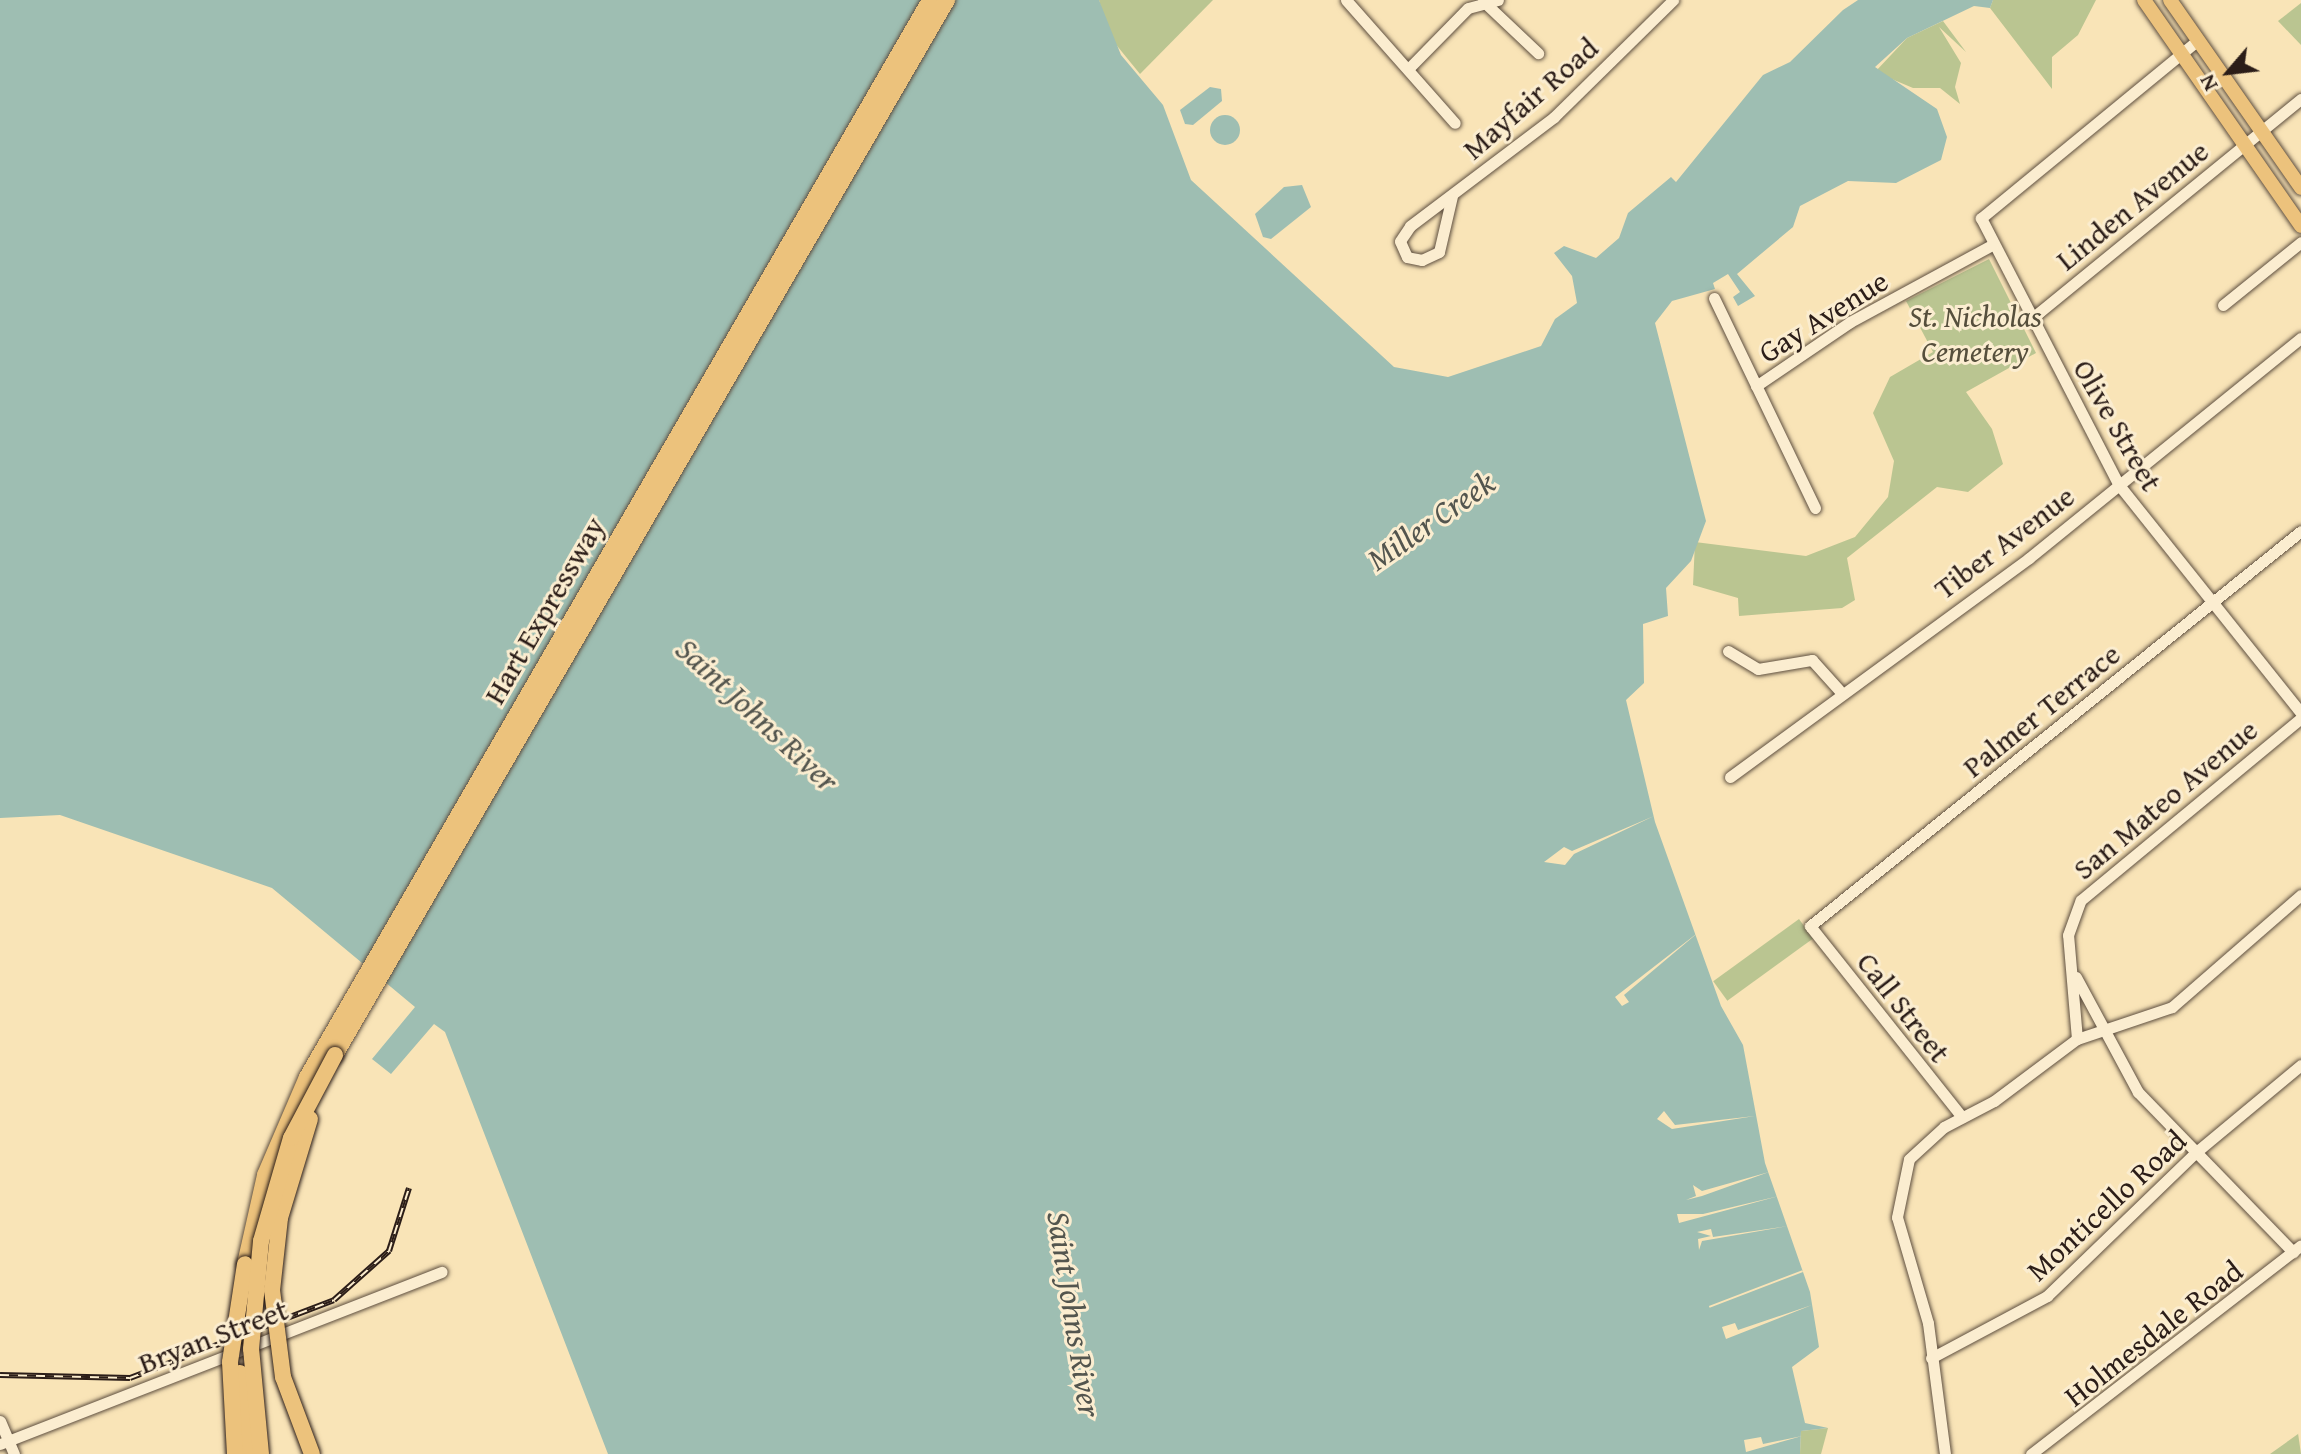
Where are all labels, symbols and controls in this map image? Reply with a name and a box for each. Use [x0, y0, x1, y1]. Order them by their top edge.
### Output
street label: Mayfair Road [1455, 29, 1605, 167]
north arrow [2189, 32, 2269, 112]
text: N [2190, 69, 2225, 97]
street label: Linden Avenue [2049, 133, 2215, 277]
street label: Gay Avenue [1752, 262, 1894, 370]
park label: St. Nicholas Cemetery [1909, 298, 2041, 368]
street label: Olive Street [2066, 353, 2170, 497]
water label: Miller Creek [1360, 463, 1502, 579]
street label: Tiber Avenue [1927, 478, 2081, 606]
street label: Hart Expressway [476, 510, 612, 710]
water label: Saint Johns River [668, 630, 846, 800]
street label: Palmer Terrace [1955, 636, 2127, 784]
street label: San Mateo Avenue [2065, 711, 2265, 887]
street label: Call Street [1850, 945, 1958, 1069]
street label: Monticello Road [2019, 1122, 2193, 1288]
water label: Saint Johns River [1039, 1208, 1109, 1420]
street label: Holmesdale Road [2057, 1252, 2249, 1414]
street label: Bryan Street [133, 1291, 293, 1381]

